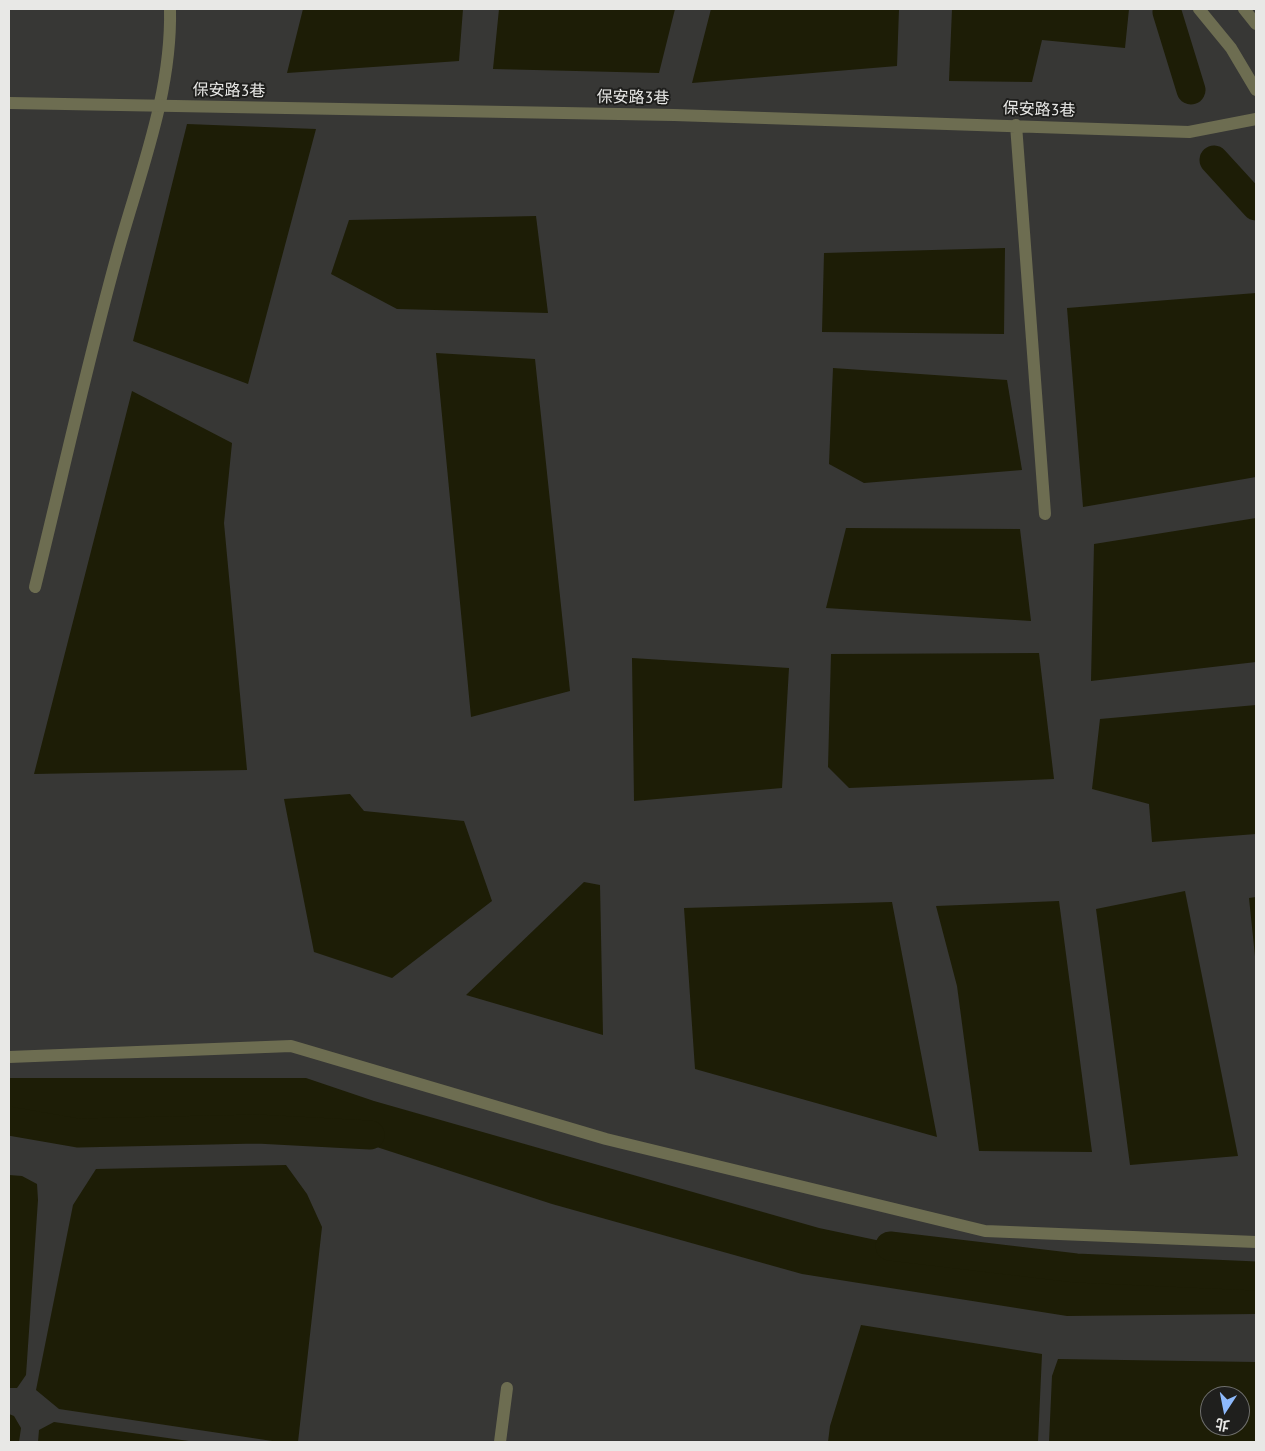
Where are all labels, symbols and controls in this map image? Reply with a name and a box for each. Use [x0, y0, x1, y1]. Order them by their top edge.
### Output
street label: 保安路3巷 [192, 81, 266, 101]
street label: 保安路3巷 [596, 88, 670, 108]
street label: 保安路3巷 [1002, 99, 1076, 121]
north arrow [1200, 1386, 1250, 1436]
text: 北 [1214, 1415, 1231, 1435]

